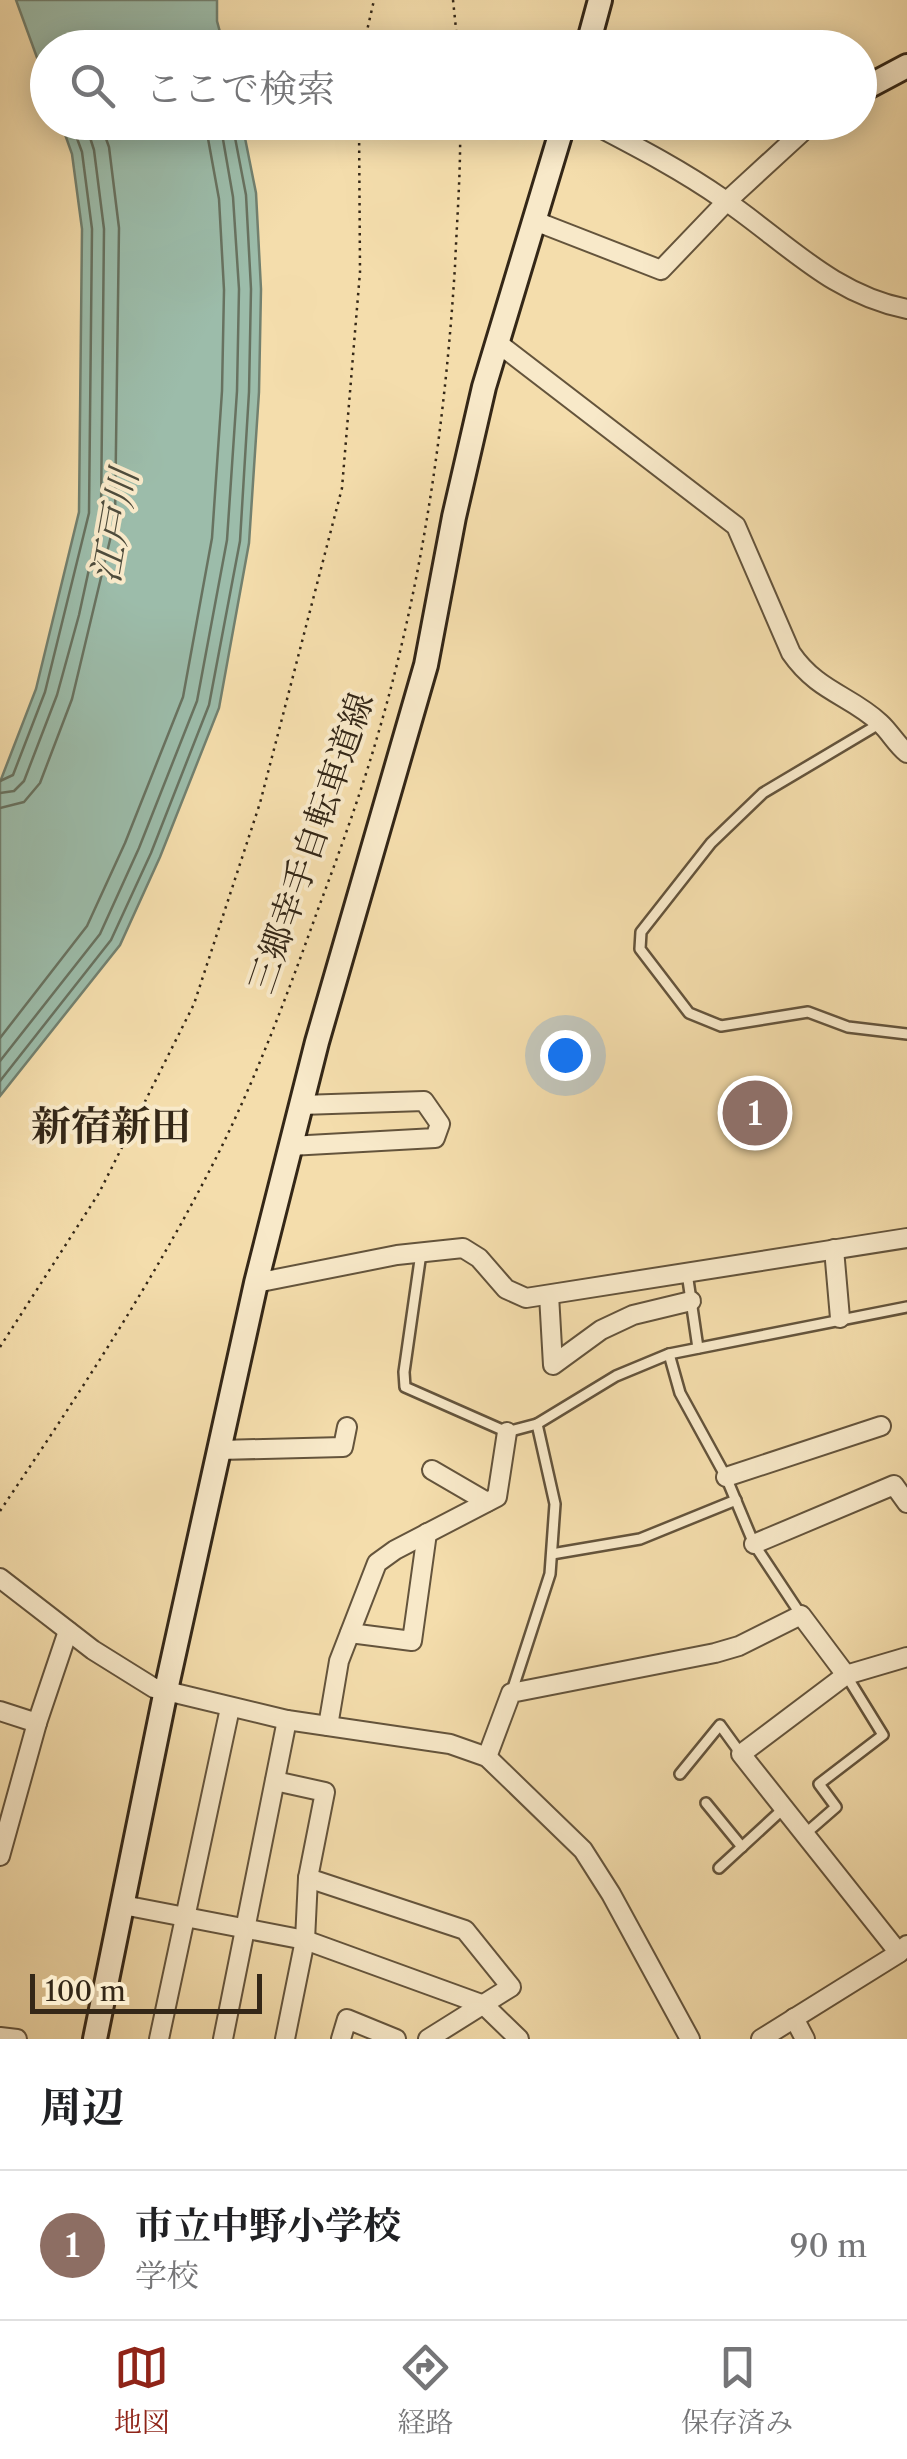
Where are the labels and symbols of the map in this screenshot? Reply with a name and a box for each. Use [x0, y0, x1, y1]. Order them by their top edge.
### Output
water label: 江戸川 [81, 462, 148, 586]
street label: 三郷幸手自転車道線 [239, 687, 382, 999]
your location [540, 1030, 591, 1081]
pin: 1 [722, 1076, 788, 1150]
district label: 新宿新田 [31, 1101, 191, 1150]
scale bar [30, 1969, 262, 2014]

